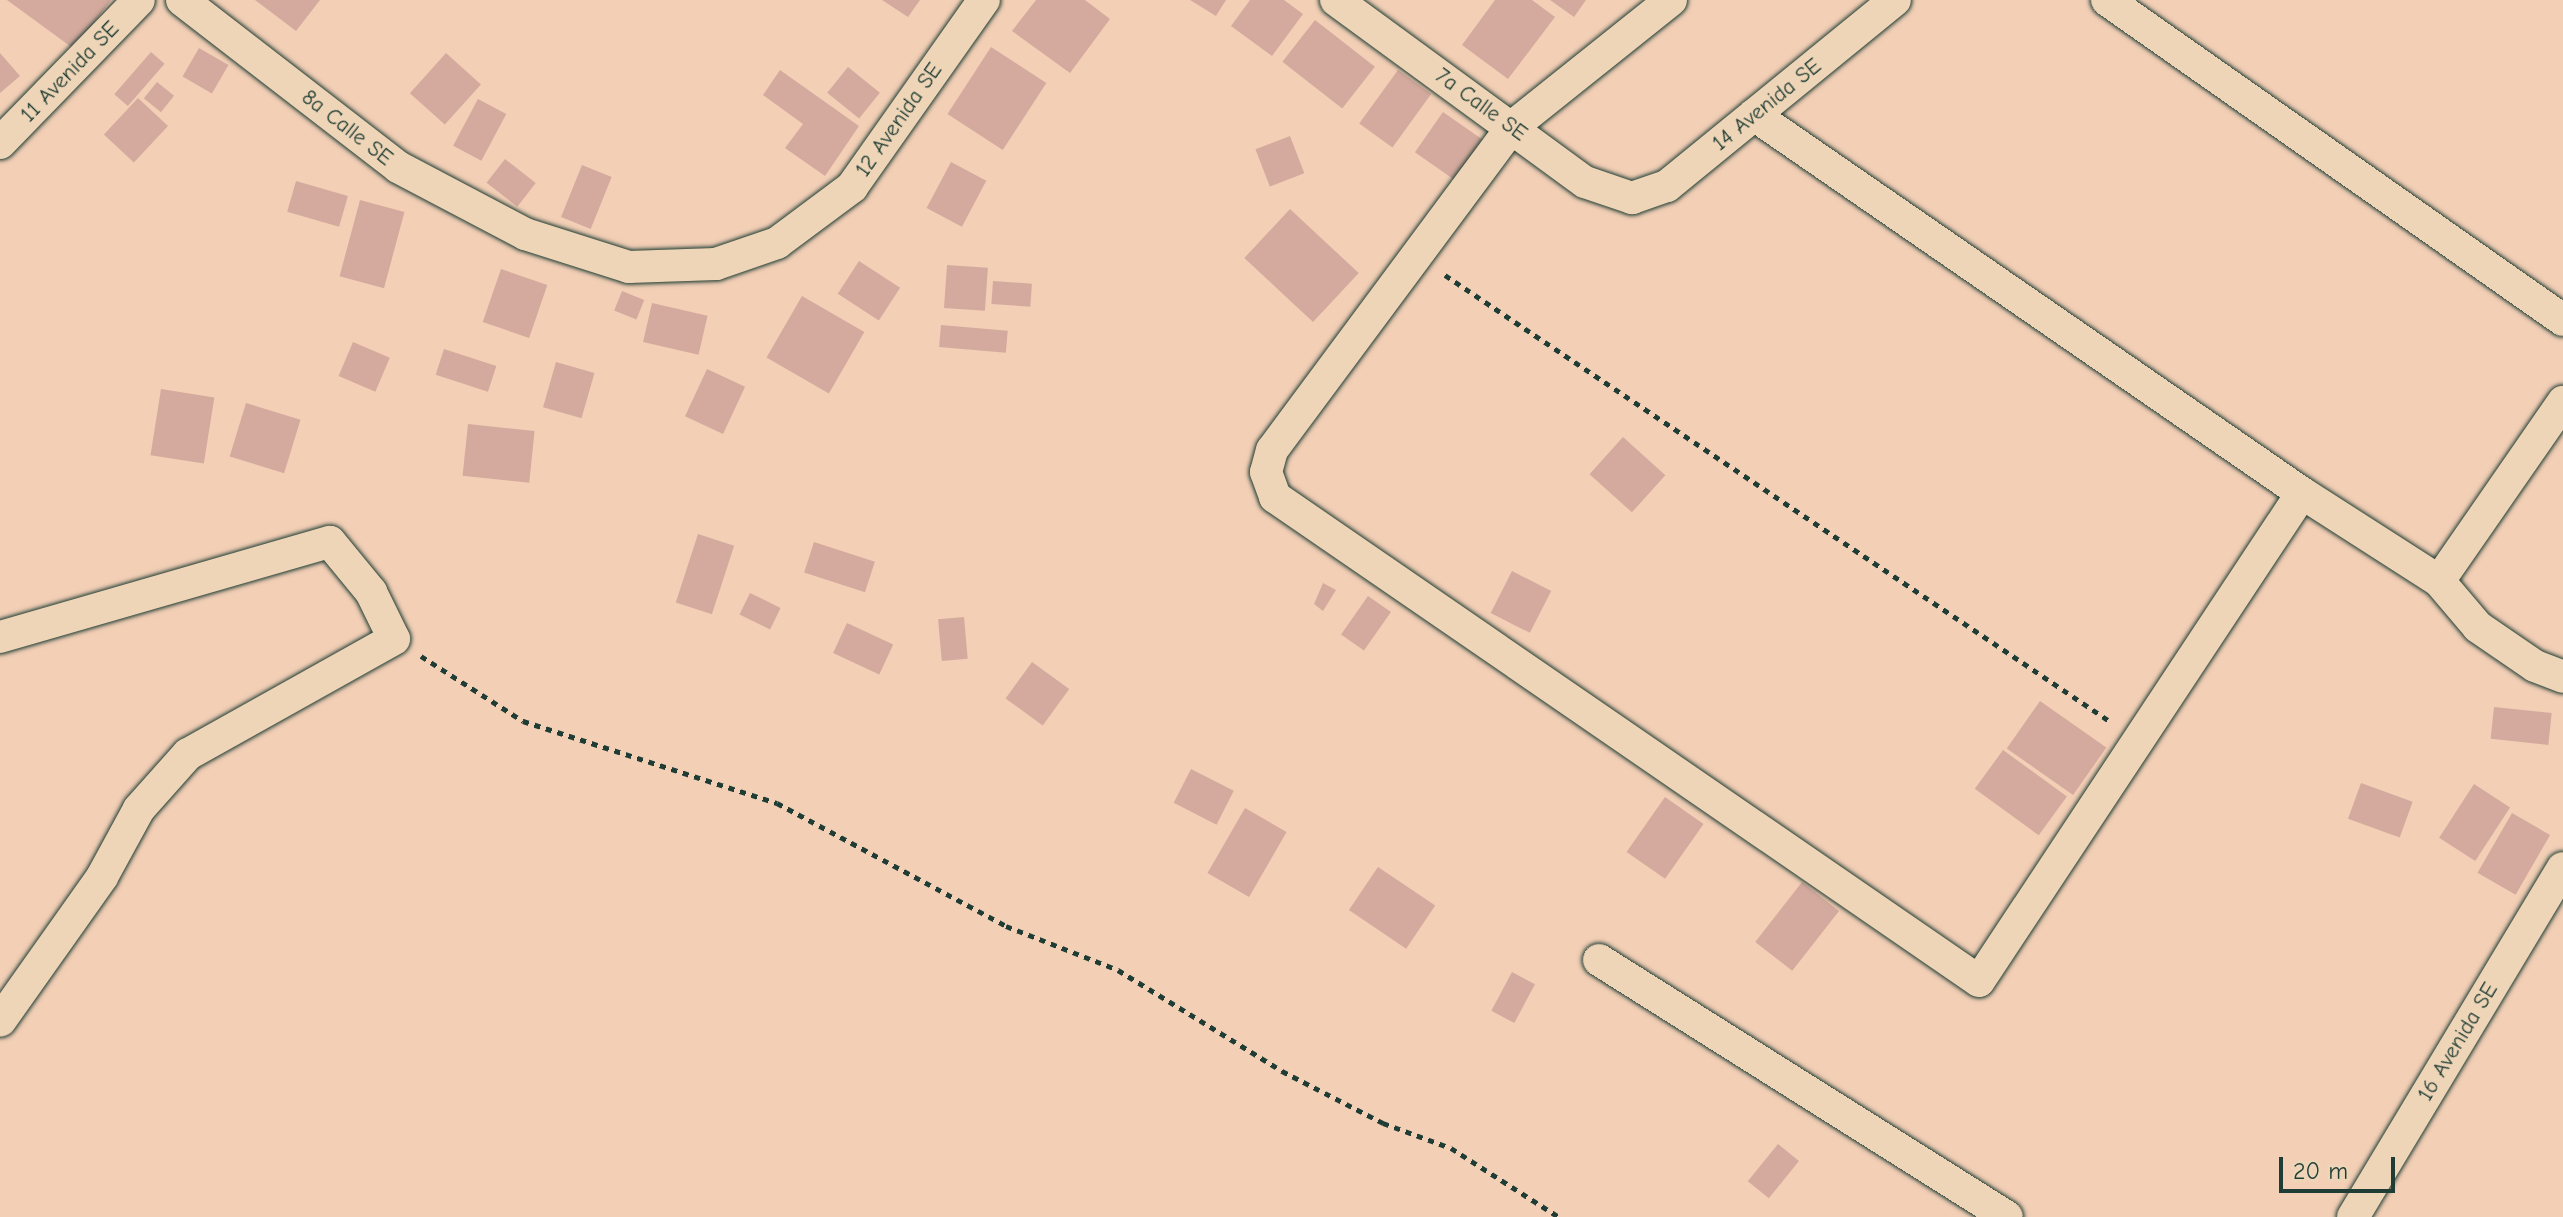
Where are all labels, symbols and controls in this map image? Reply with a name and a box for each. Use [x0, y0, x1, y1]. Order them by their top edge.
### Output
street label: 11 Avenida SE [15, 16, 125, 128]
street label: 14 Avenida SE [1707, 53, 1827, 157]
street label: 12 Avenida SE [850, 58, 948, 182]
street label: 7a Calle SE [1430, 63, 1532, 147]
street label: 8a Calle SE [296, 84, 398, 172]
street label: 16 Avenida SE [2412, 978, 2504, 1106]
scale bar [2283, 1141, 2399, 1191]
text: 20 m [2293, 1157, 2348, 1185]

